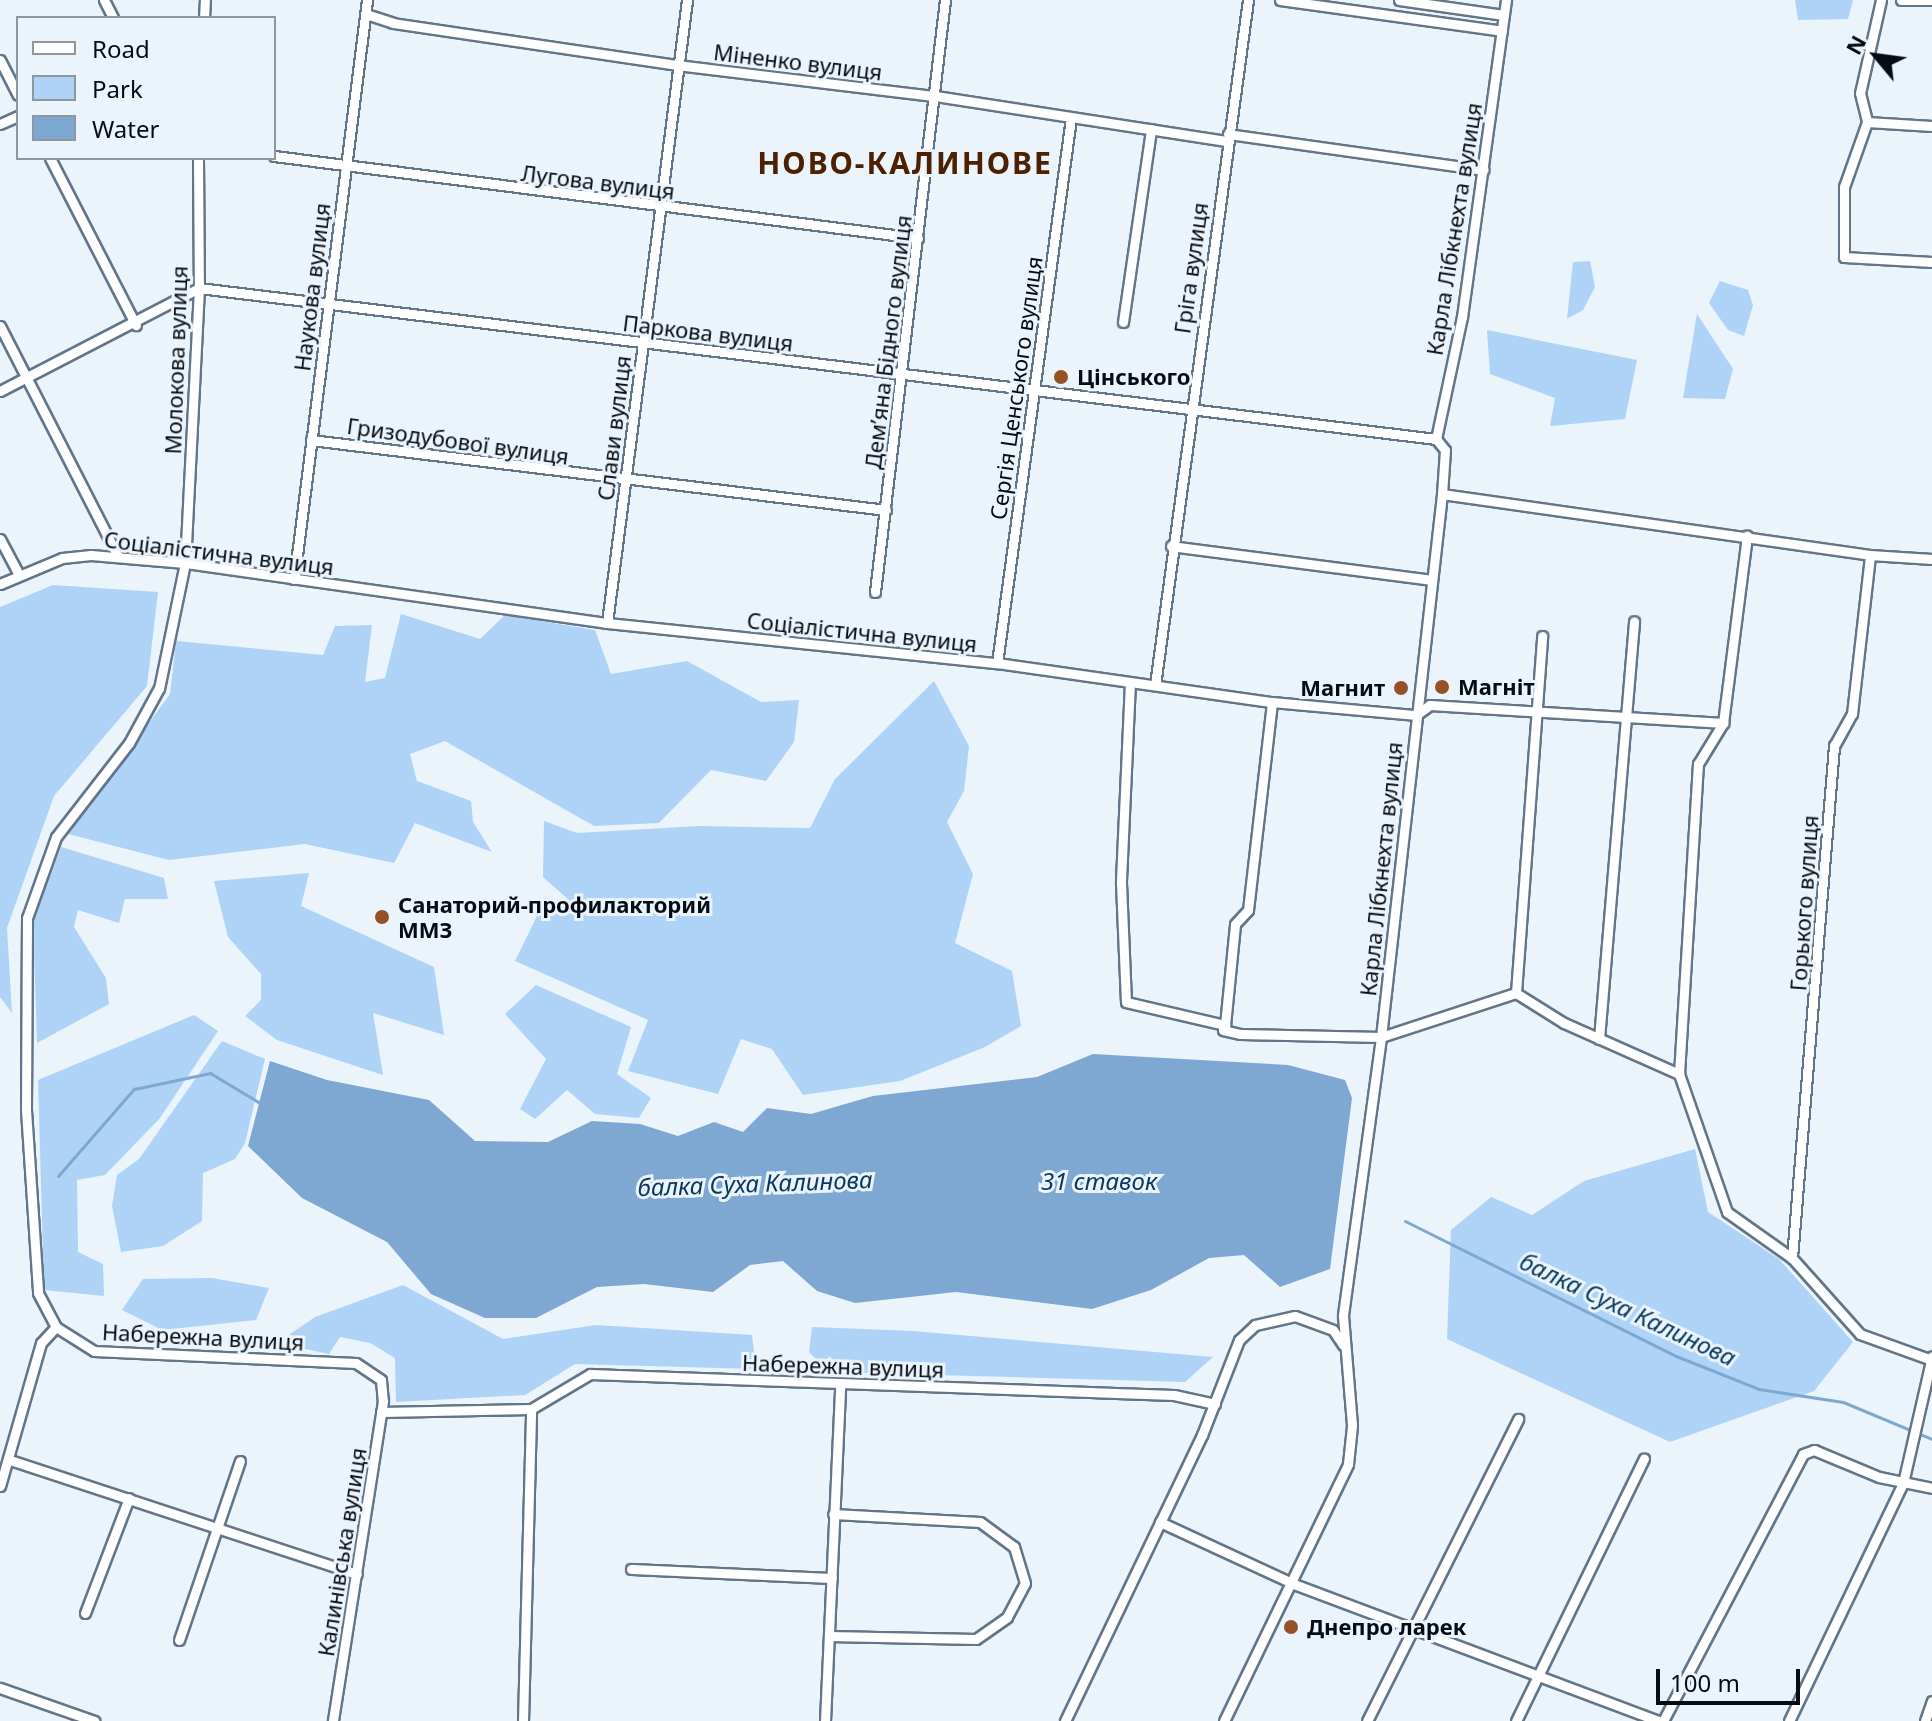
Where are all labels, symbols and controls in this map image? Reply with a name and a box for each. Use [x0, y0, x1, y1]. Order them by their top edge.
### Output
legend [16, 16, 276, 160]
north arrow [1836, 16, 1916, 96]
text: N [1838, 29, 1872, 59]
text: Road [92, 32, 150, 65]
street label: Міненко вулиця [712, 39, 884, 85]
text: Park [92, 72, 143, 105]
street label: Карла Лібкнехта вулиця [1421, 101, 1487, 357]
text: Water [92, 112, 159, 145]
district label: НОВО-КАЛИНОВЕ [757, 145, 1053, 181]
street label: Лугова вулиця [520, 159, 676, 205]
street label: Наукова вулиця [289, 201, 335, 373]
street label: Гріга вулиця [1169, 201, 1213, 335]
street label: Дем’яна Бідного вулиця [859, 214, 917, 470]
street label: Сергія Ценського вулиця [984, 255, 1048, 521]
street label: Молокова вулиця [160, 265, 192, 455]
street label: Паркова вулиця [621, 309, 795, 357]
street label: Слави вулиця [592, 354, 636, 502]
place label: Цінського [1077, 364, 1190, 390]
marker: Цінського [1052, 368, 1070, 386]
street label: Гризодубової вулиця [345, 412, 571, 470]
street label: Соціалістична вулиця [103, 526, 335, 580]
street label: Соціалістична вулиця [746, 607, 978, 657]
place label: Магніт [1458, 674, 1535, 700]
place label: Магнит [1300, 675, 1385, 701]
marker: Магніт [1433, 678, 1451, 696]
marker: Магнит [1392, 679, 1410, 697]
street label: Карла Лібкнехта вулиця [1355, 741, 1407, 997]
street label: Горького вулиця [1785, 814, 1823, 992]
place label: Санаторий-профилакторий ММЗ [398, 891, 711, 942]
marker: Санаторий-профилакторий ММЗ [373, 908, 391, 926]
water label: балка Суха Калинова [637, 1165, 873, 1201]
water label: 31 ставок [1041, 1167, 1157, 1195]
water label: балка Суха Калинова [1515, 1246, 1741, 1372]
street label: Набережна вулиця [101, 1319, 305, 1355]
street label: Набережна вулиця [742, 1349, 944, 1383]
street label: Калинівська вулиця [312, 1446, 372, 1658]
place label: Днепро ларек [1307, 1614, 1466, 1640]
marker: Днепро ларек [1282, 1618, 1300, 1636]
scale bar [1660, 1653, 1804, 1703]
text: 100 m [1670, 1666, 1740, 1699]

